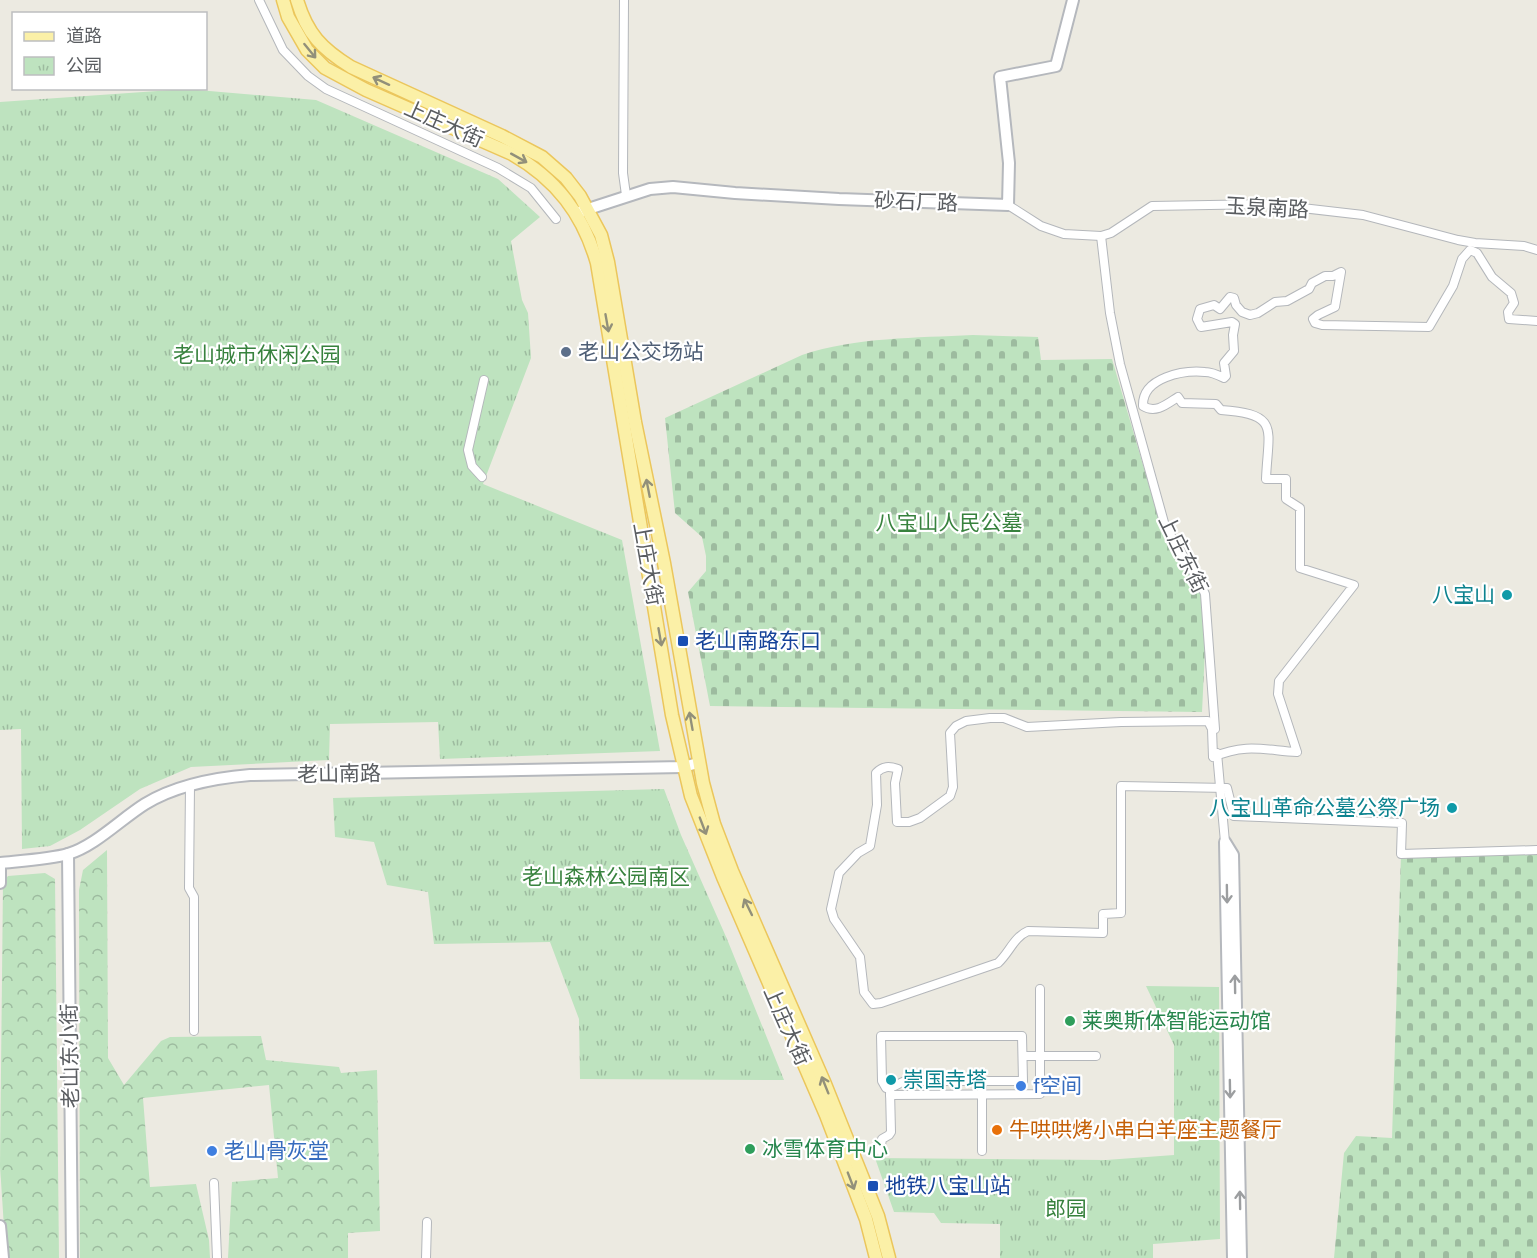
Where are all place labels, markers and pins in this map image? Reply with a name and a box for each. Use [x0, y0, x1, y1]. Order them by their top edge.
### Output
place label: 老山公交场站 [578, 337, 704, 365]
marker: 老山公交场站 [559, 345, 573, 359]
place label: 八宝山 [1432, 580, 1495, 608]
marker: 八宝山 [1500, 588, 1514, 602]
place label: 老山南路东口 [695, 626, 821, 654]
marker: 老山南路东口 [676, 634, 690, 648]
place label: 八宝山革命公墓公祭广场 [1209, 793, 1440, 821]
marker: 八宝山革命公墓公祭广场 [1445, 801, 1459, 815]
place label: 莱奥斯体智能运动馆 [1082, 1006, 1271, 1034]
marker: 莱奥斯体智能运动馆 [1063, 1014, 1077, 1028]
place label: 崇国寺塔 [903, 1065, 987, 1093]
place label: f空间 [1033, 1071, 1082, 1099]
marker: 崇国寺塔 [884, 1073, 898, 1087]
marker: f空间 [1014, 1079, 1028, 1093]
place label: 牛哄哄烤小串白羊座主题餐厅 [1009, 1115, 1282, 1143]
marker: 牛哄哄烤小串白羊座主题餐厅 [990, 1123, 1004, 1137]
place label: 冰雪体育中心 [762, 1134, 888, 1162]
place label: 老山骨灰堂 [224, 1136, 329, 1164]
marker: 冰雪体育中心 [743, 1142, 757, 1156]
marker: 老山骨灰堂 [205, 1144, 219, 1158]
place label: 地铁八宝山站 [885, 1171, 1011, 1199]
marker: 地铁八宝山站 [866, 1179, 880, 1193]

